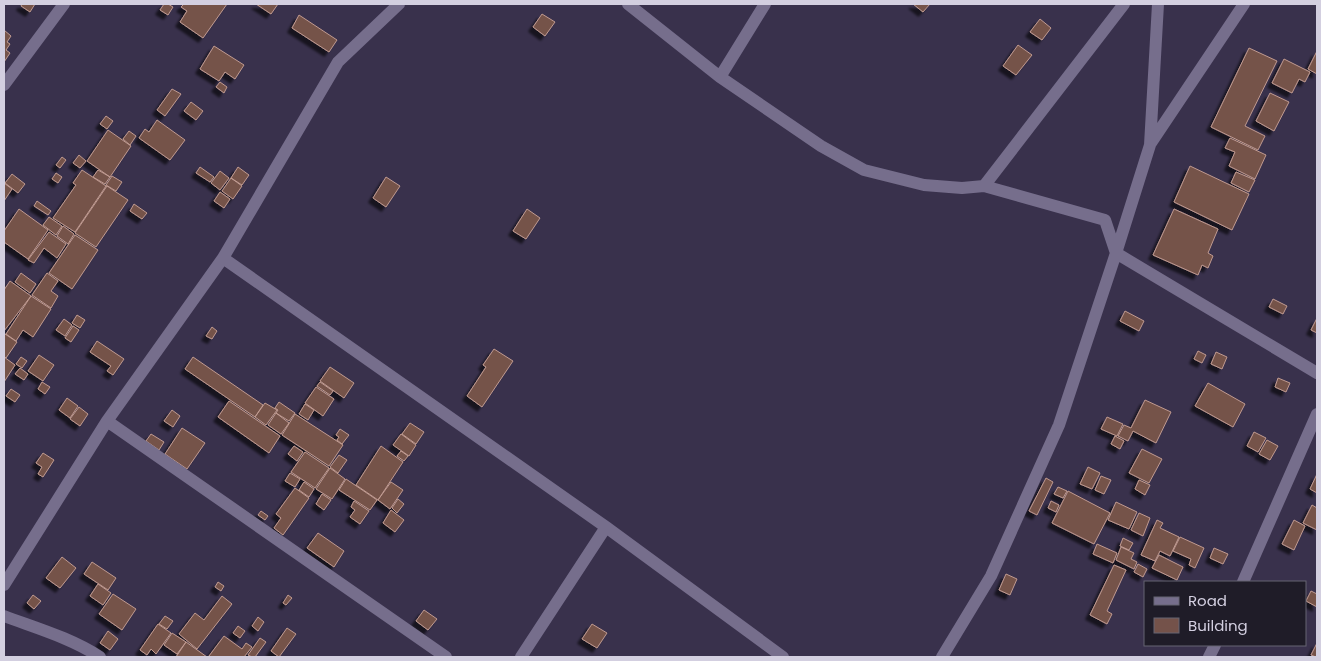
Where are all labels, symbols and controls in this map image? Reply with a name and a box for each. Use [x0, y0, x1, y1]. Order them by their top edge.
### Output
legend [1144, 581, 1306, 646]
text: Road [1188, 590, 1227, 611]
text: Building [1188, 615, 1248, 636]

